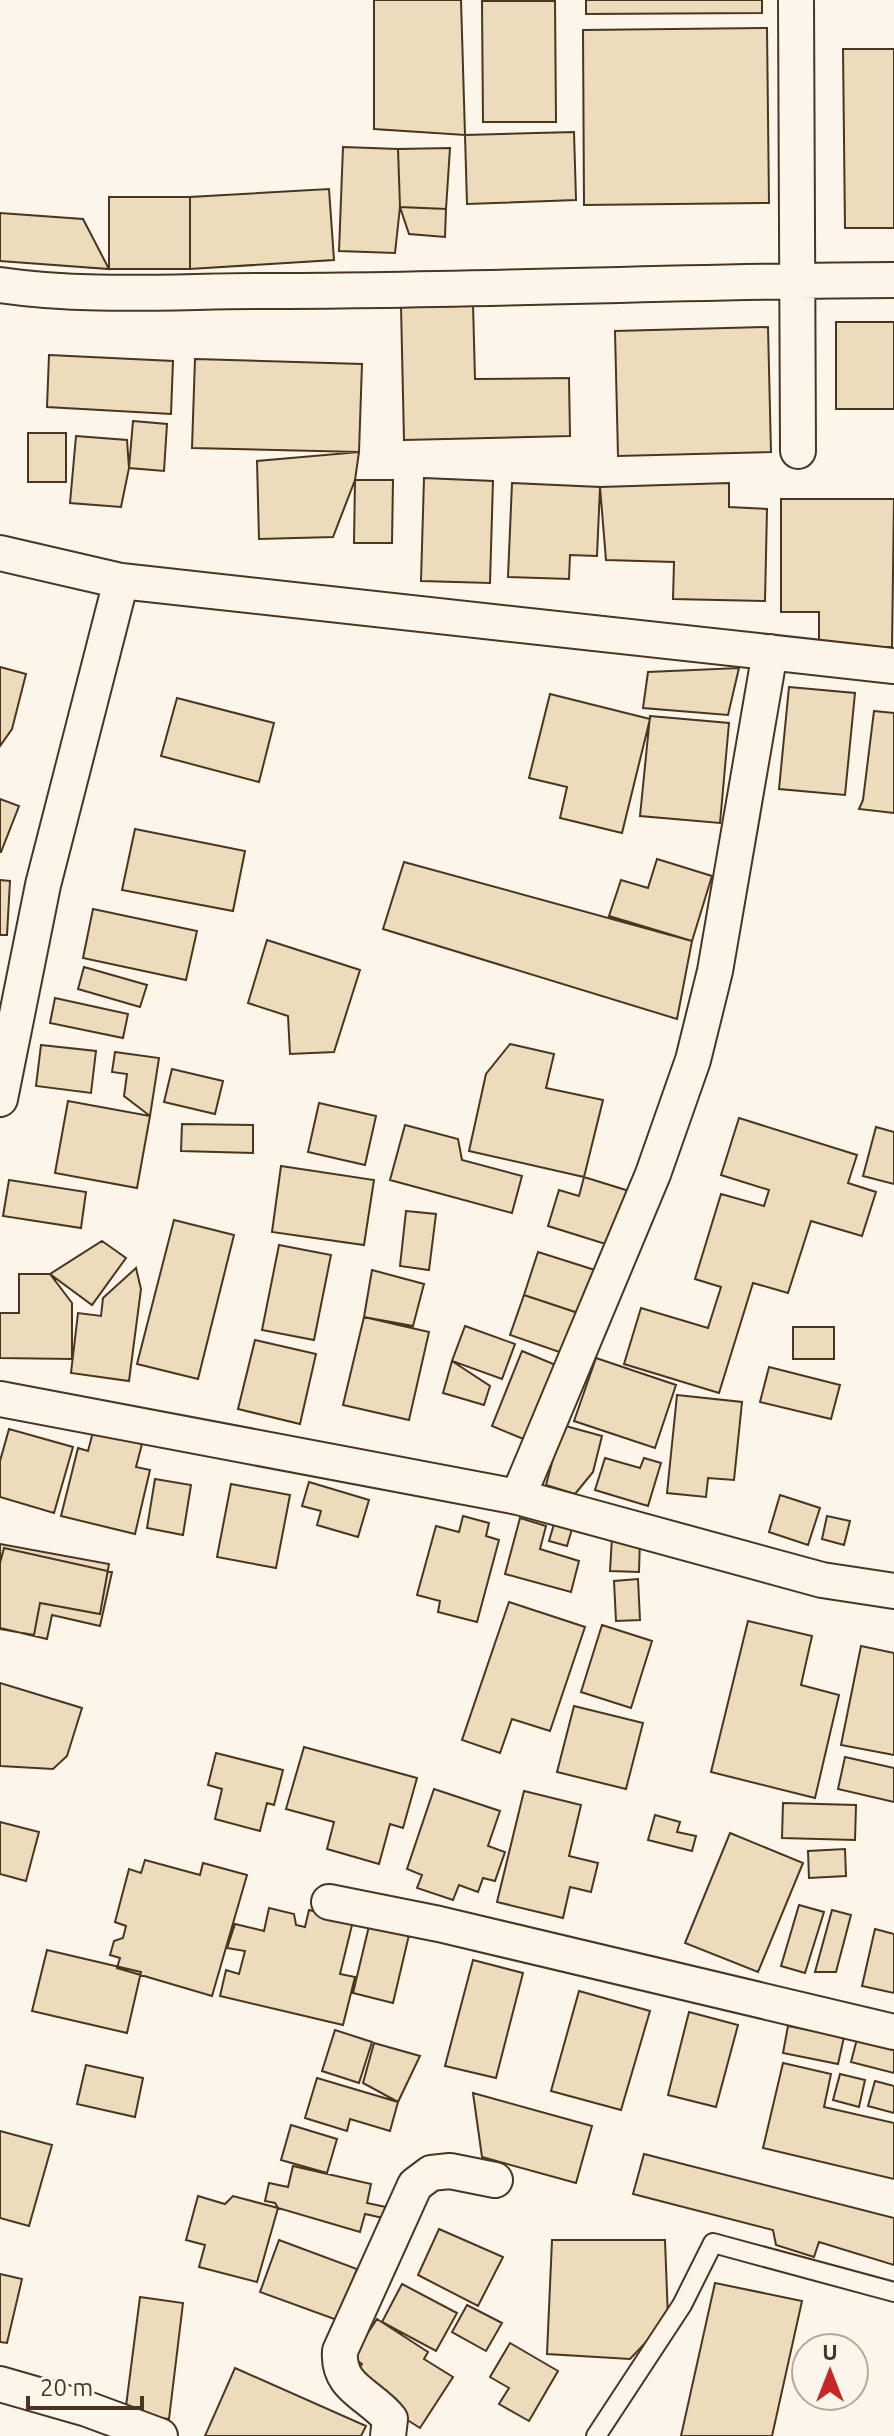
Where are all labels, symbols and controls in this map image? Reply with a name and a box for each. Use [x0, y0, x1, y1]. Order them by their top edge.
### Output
north arrow [790, 2332, 870, 2412]
text: U [822, 2339, 838, 2364]
scale bar [28, 2360, 142, 2410]
text: 20 m [40, 2374, 93, 2401]

